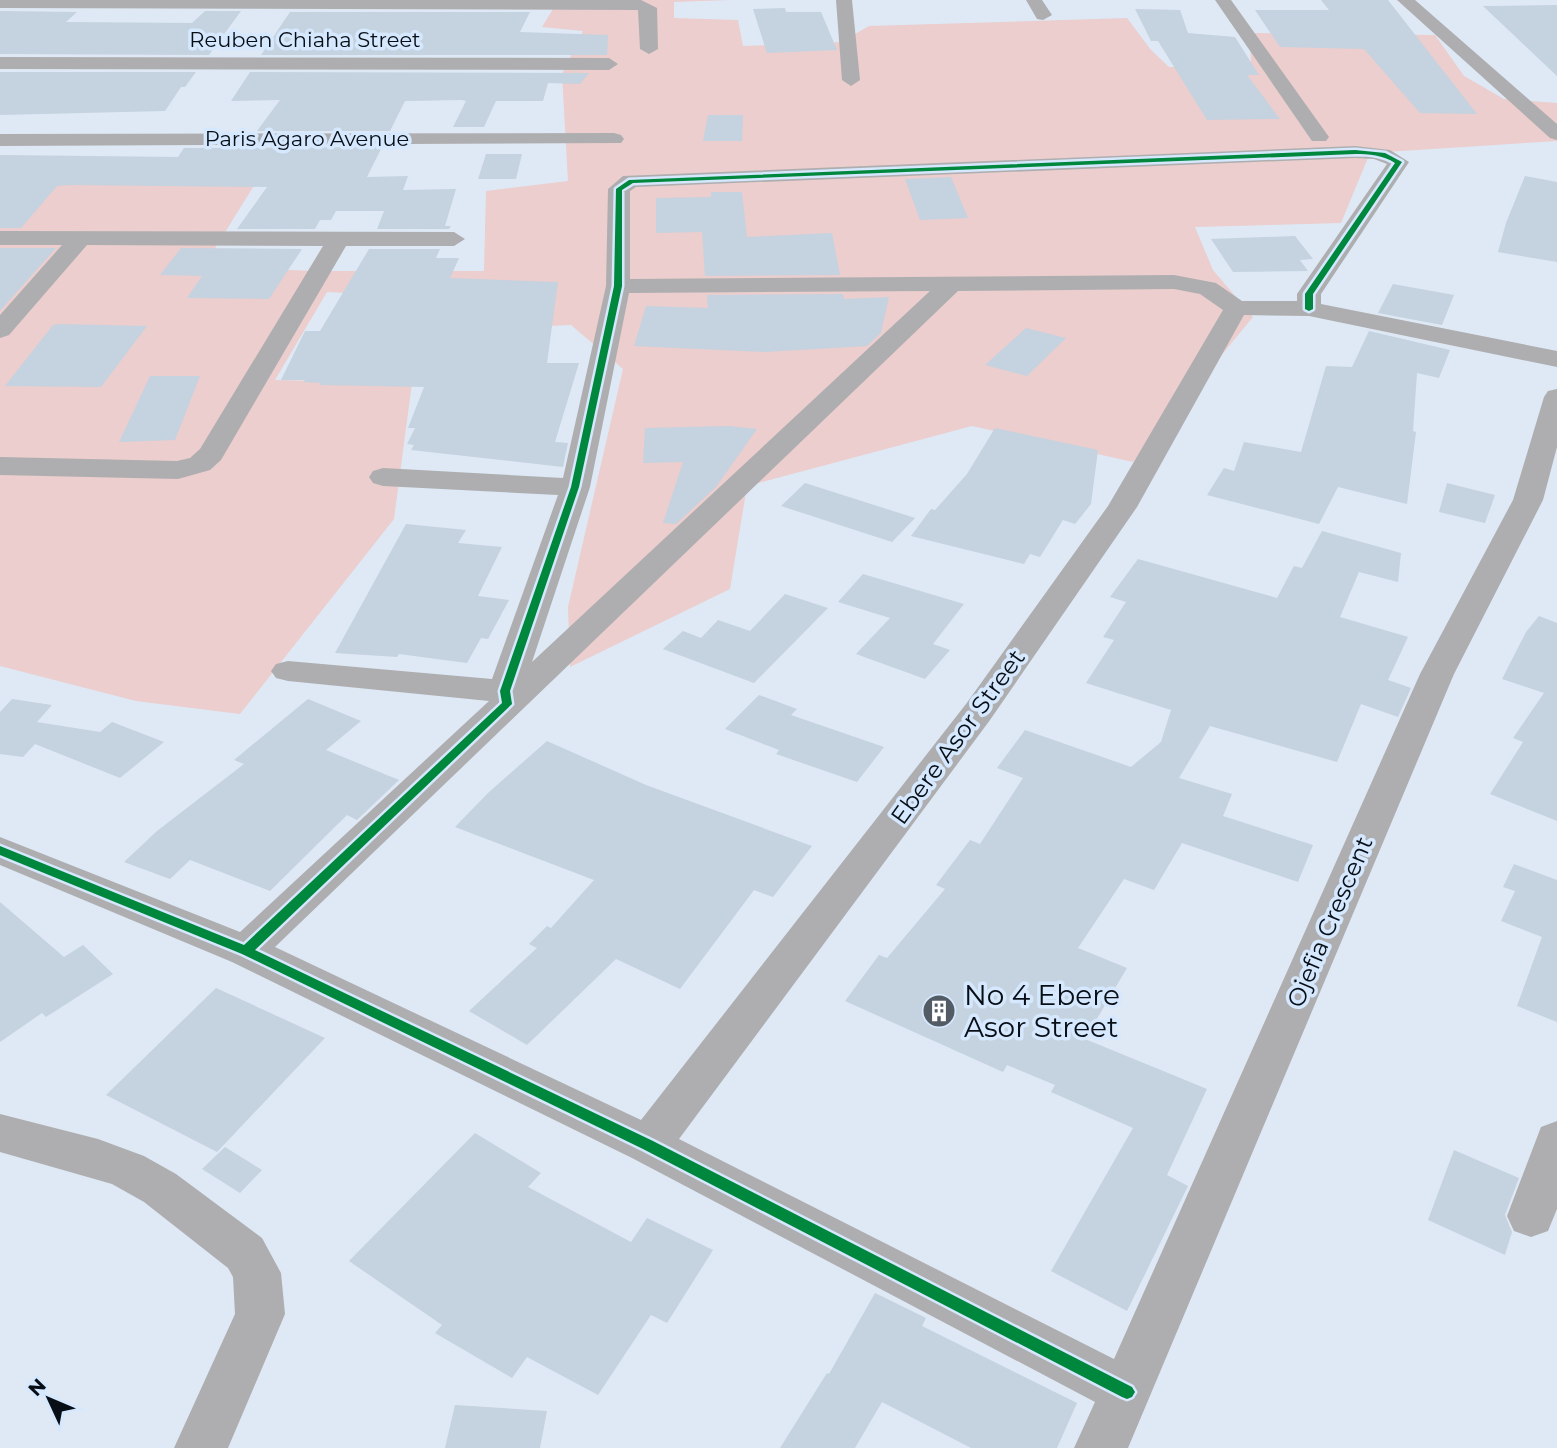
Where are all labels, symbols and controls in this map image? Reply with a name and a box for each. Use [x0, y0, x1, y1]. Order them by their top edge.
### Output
street label: Reuben Chiaha Street [189, 27, 421, 52]
street label: Paris Agaro Avenue [205, 126, 409, 151]
street label: Ebere Asor Street [884, 643, 1031, 830]
street label: Ojefia Crescent [1281, 832, 1379, 1012]
place label: No 4 Ebere Asor Street [964, 978, 1120, 1044]
building icon: No 4 Ebere Asor Street [920, 992, 958, 1030]
north arrow [14, 1364, 84, 1434]
text: N [24, 1374, 51, 1401]

